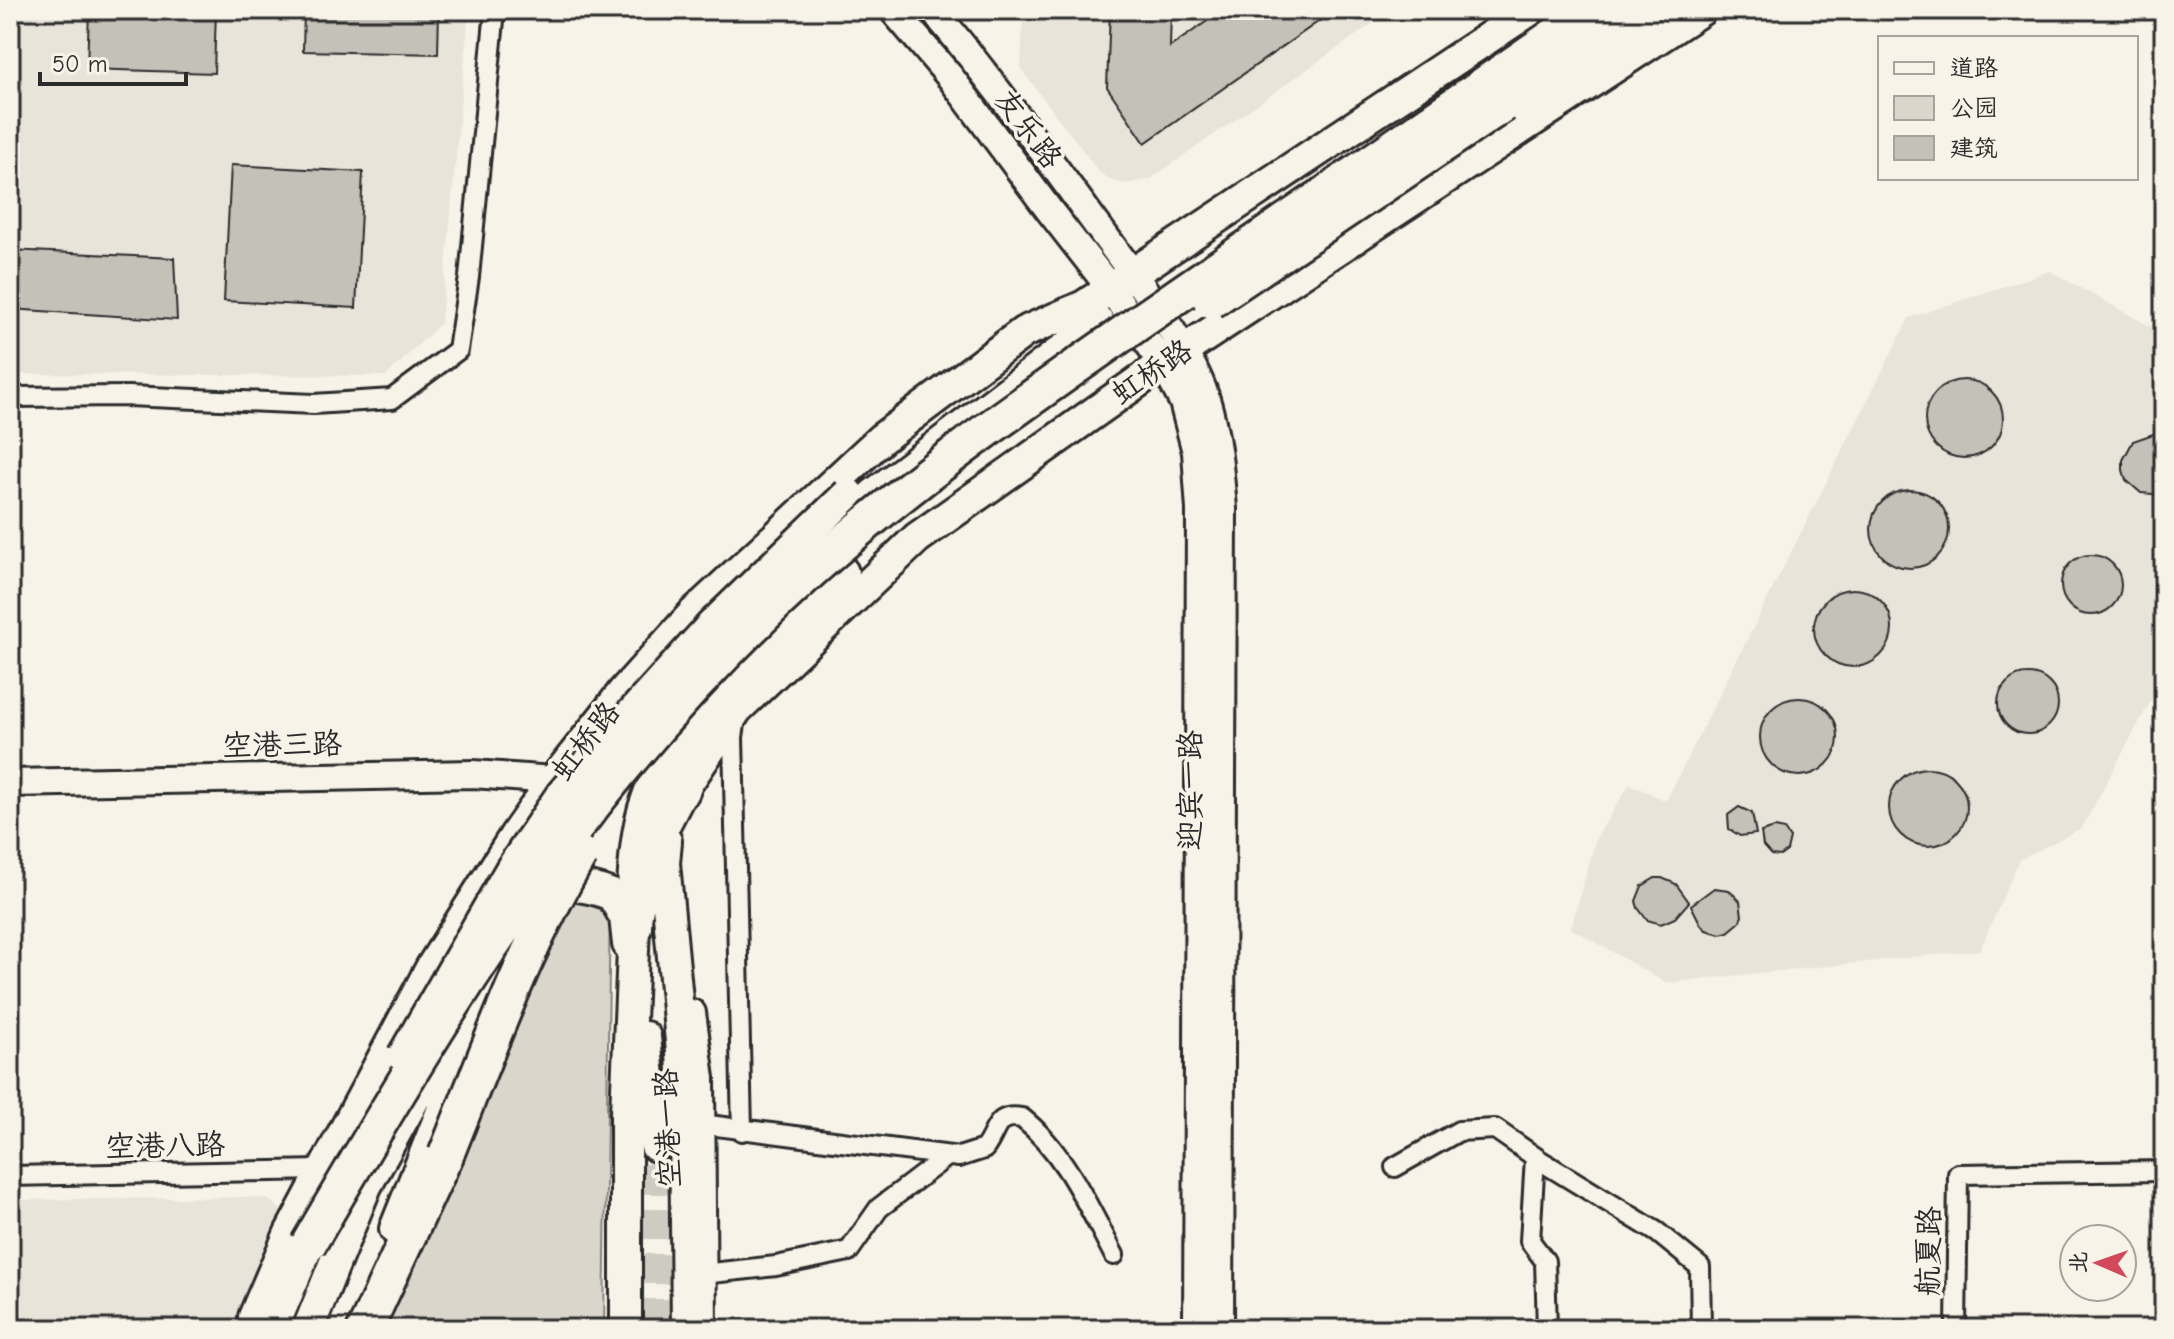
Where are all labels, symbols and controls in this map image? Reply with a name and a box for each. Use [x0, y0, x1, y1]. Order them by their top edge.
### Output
scale bar [40, 36, 186, 86]
legend [1878, 36, 2138, 180]
text: 50 m [52, 50, 108, 78]
text: 道路 [1950, 54, 1998, 82]
street label: 友乐路 [987, 83, 1069, 175]
text: 公园 [1950, 94, 1998, 122]
text: 建筑 [1950, 134, 1998, 162]
street label: 虹桥路 [1105, 332, 1199, 412]
street label: 虹桥路 [545, 695, 627, 787]
street label: 空港三路 [222, 726, 342, 764]
street label: 迎宾一路 [1173, 730, 1208, 850]
street label: 空港一路 [648, 1067, 688, 1189]
street label: 空港八路 [105, 1127, 225, 1165]
street label: 航夏路 [1911, 1206, 1947, 1296]
north arrow [2058, 1223, 2138, 1303]
text: 北 [2066, 1251, 2092, 1274]

